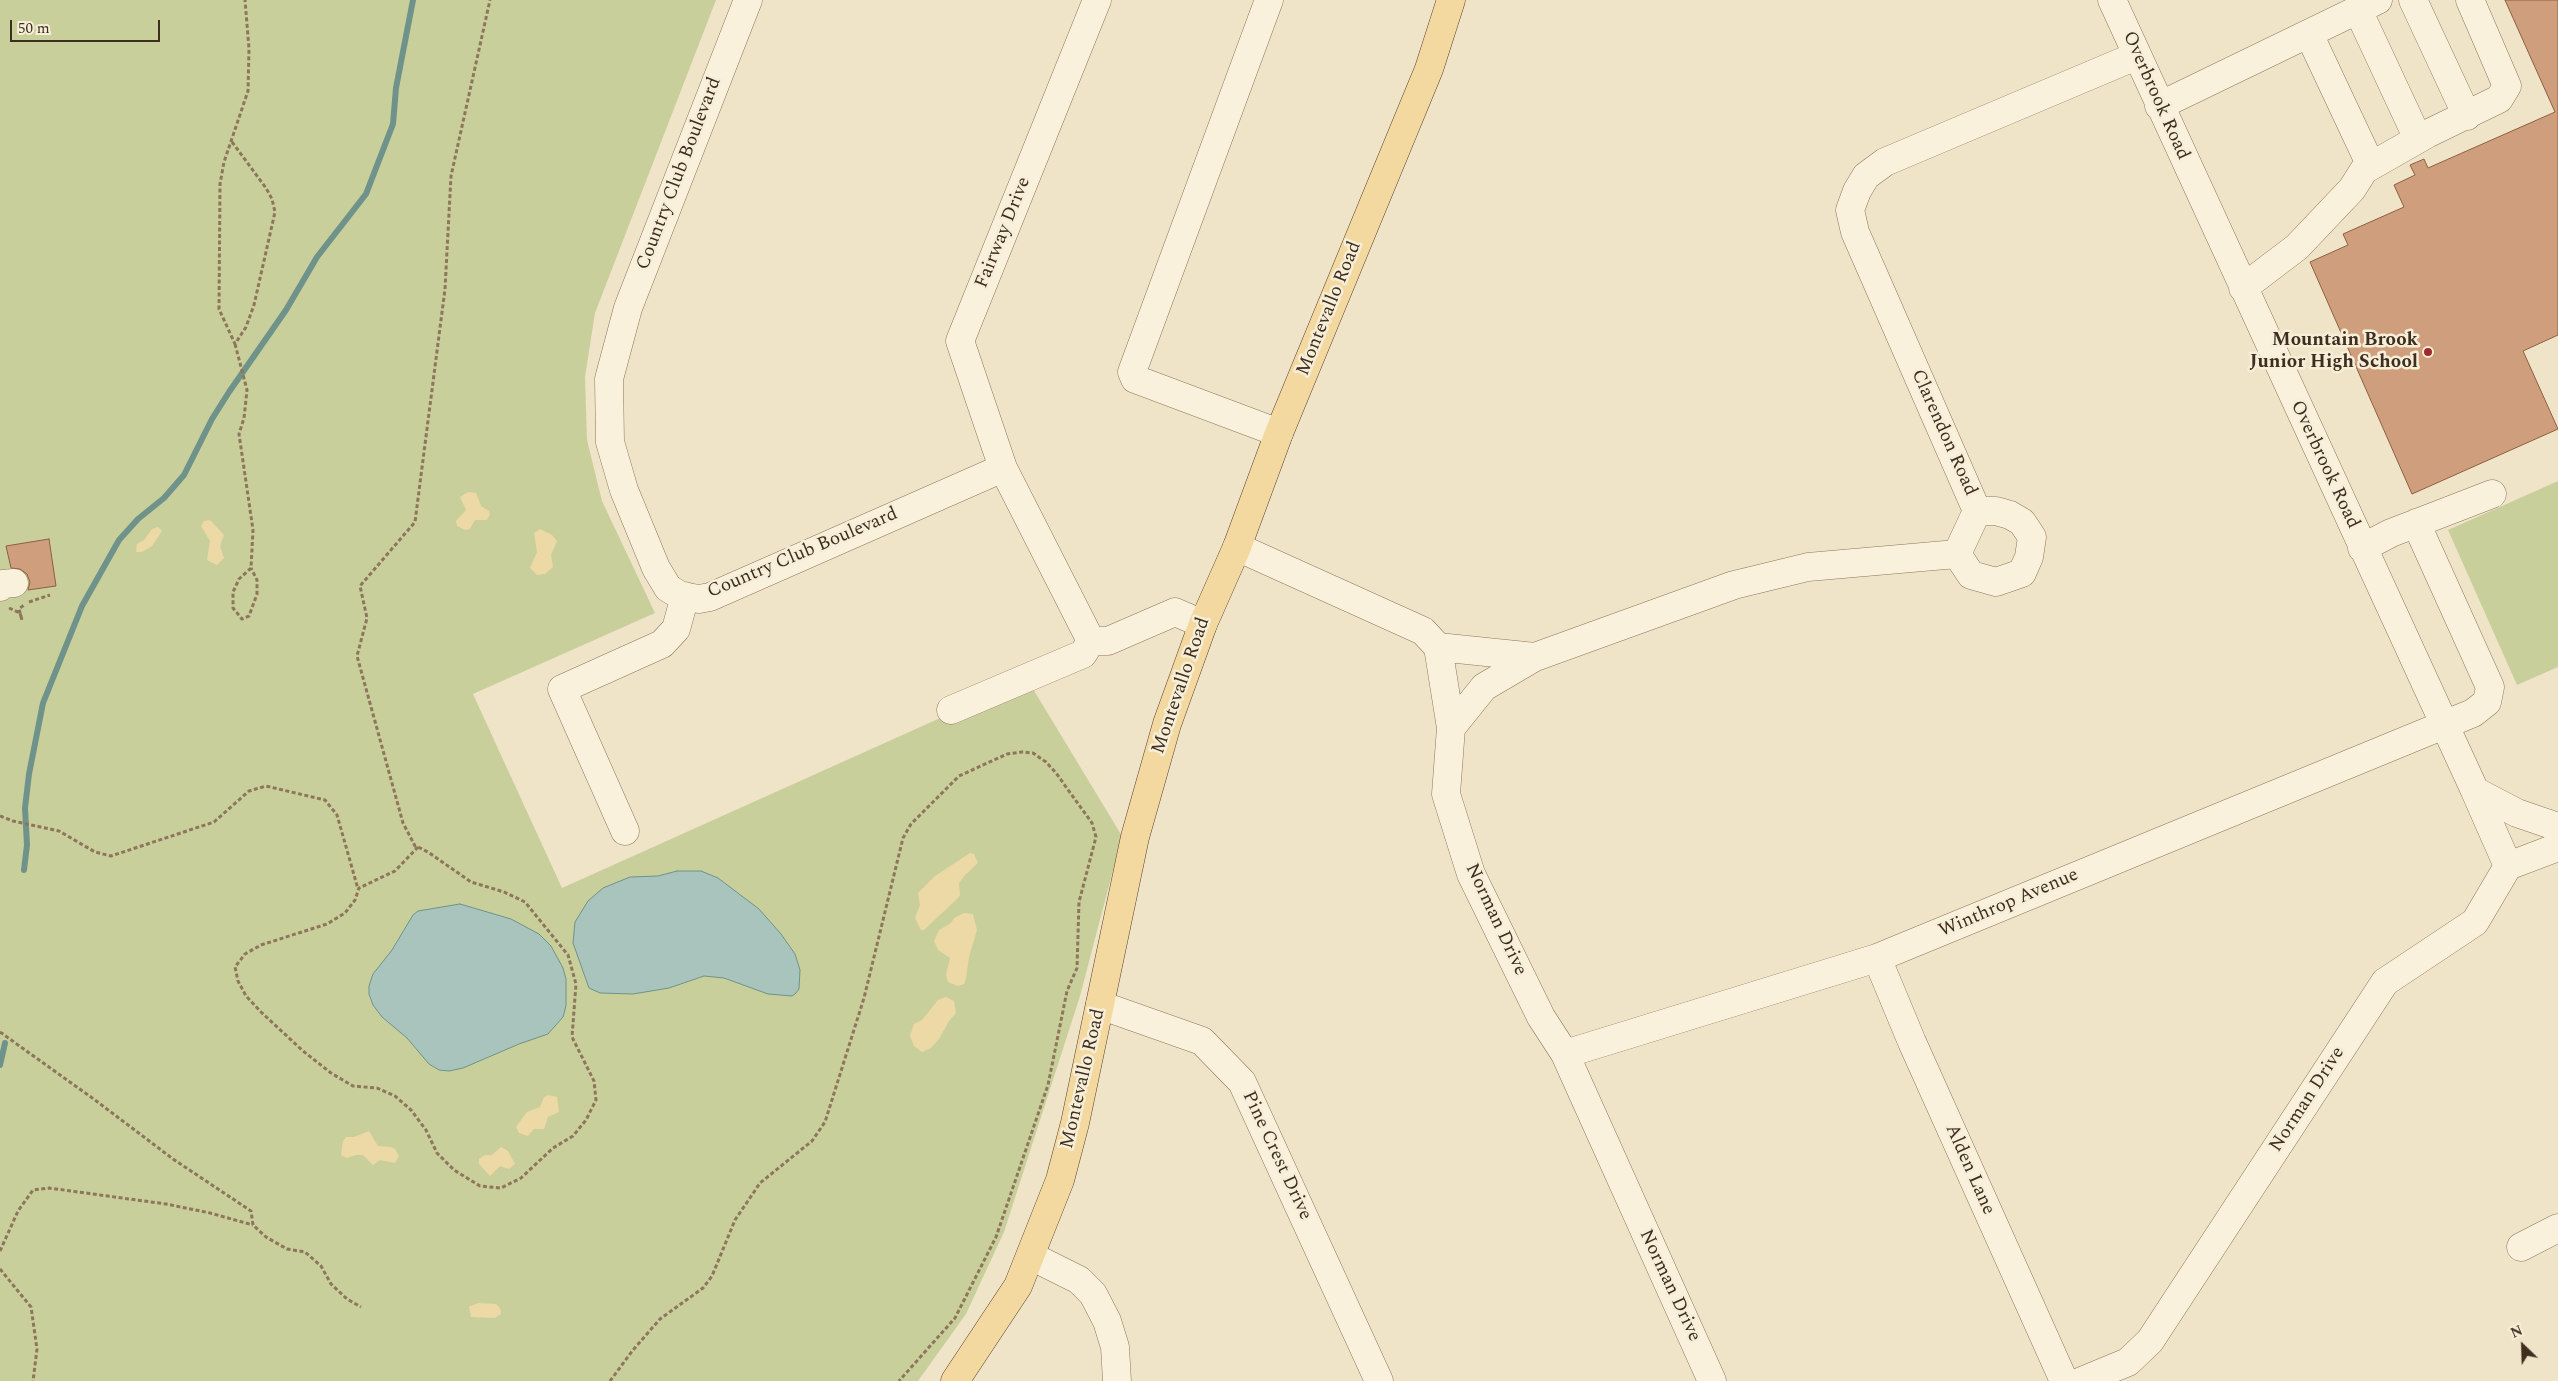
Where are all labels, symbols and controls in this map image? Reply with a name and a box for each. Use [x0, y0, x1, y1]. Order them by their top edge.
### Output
scale bar [12, 10, 162, 42]
text: 50 m [18, 17, 50, 40]
street label: Overbrook Road [2116, 28, 2194, 164]
street label: Country Club Boulevard [633, 74, 727, 274]
street label: Fairway Drive [971, 174, 1037, 292]
street label: Montevallo Road [1293, 239, 1367, 379]
place label: Mountain Brook Junior High School [2250, 330, 2418, 374]
marker: Mountain Brook Junior High School [2422, 346, 2434, 358]
street label: Clarendon Road [1905, 366, 1981, 500]
street label: Overbrook Road [2284, 397, 2364, 533]
street label: Country Club Boulevard [704, 504, 902, 604]
street label: Montevallo Road [1148, 615, 1216, 757]
street label: Norman Drive [1459, 860, 1531, 980]
street label: Winthrop Avenue [1936, 864, 2082, 944]
street label: Montevallo Road [1057, 1007, 1111, 1151]
street label: Norman Drive [2266, 1043, 2350, 1157]
street label: Pine Crest Drive [1236, 1088, 1316, 1224]
street label: Alden Lane [1939, 1121, 1999, 1219]
street label: Norman Drive [1633, 1226, 1705, 1346]
text: N [2507, 1320, 2526, 1344]
north arrow [2498, 1321, 2548, 1371]

